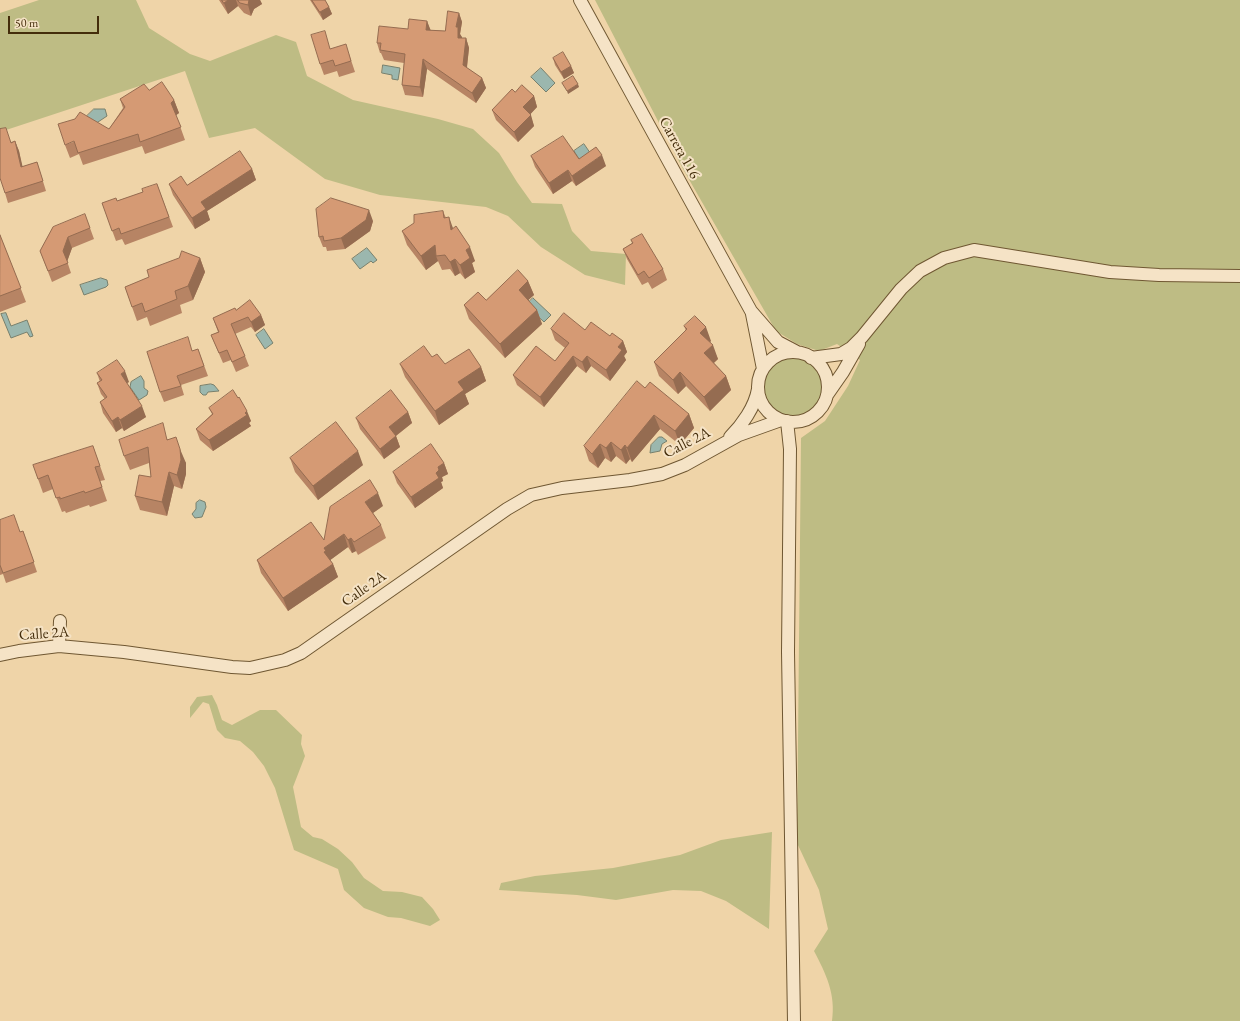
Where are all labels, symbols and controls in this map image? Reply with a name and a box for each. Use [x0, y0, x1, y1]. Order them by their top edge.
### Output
scale bar [10, 8, 101, 34]
text: 50 m [15, 15, 38, 31]
street label: Carrera 116 [655, 114, 703, 182]
street label: Calle 2A [661, 424, 713, 462]
street label: Calle 2A [338, 567, 390, 611]
street label: Calle 2A [18, 623, 70, 645]

